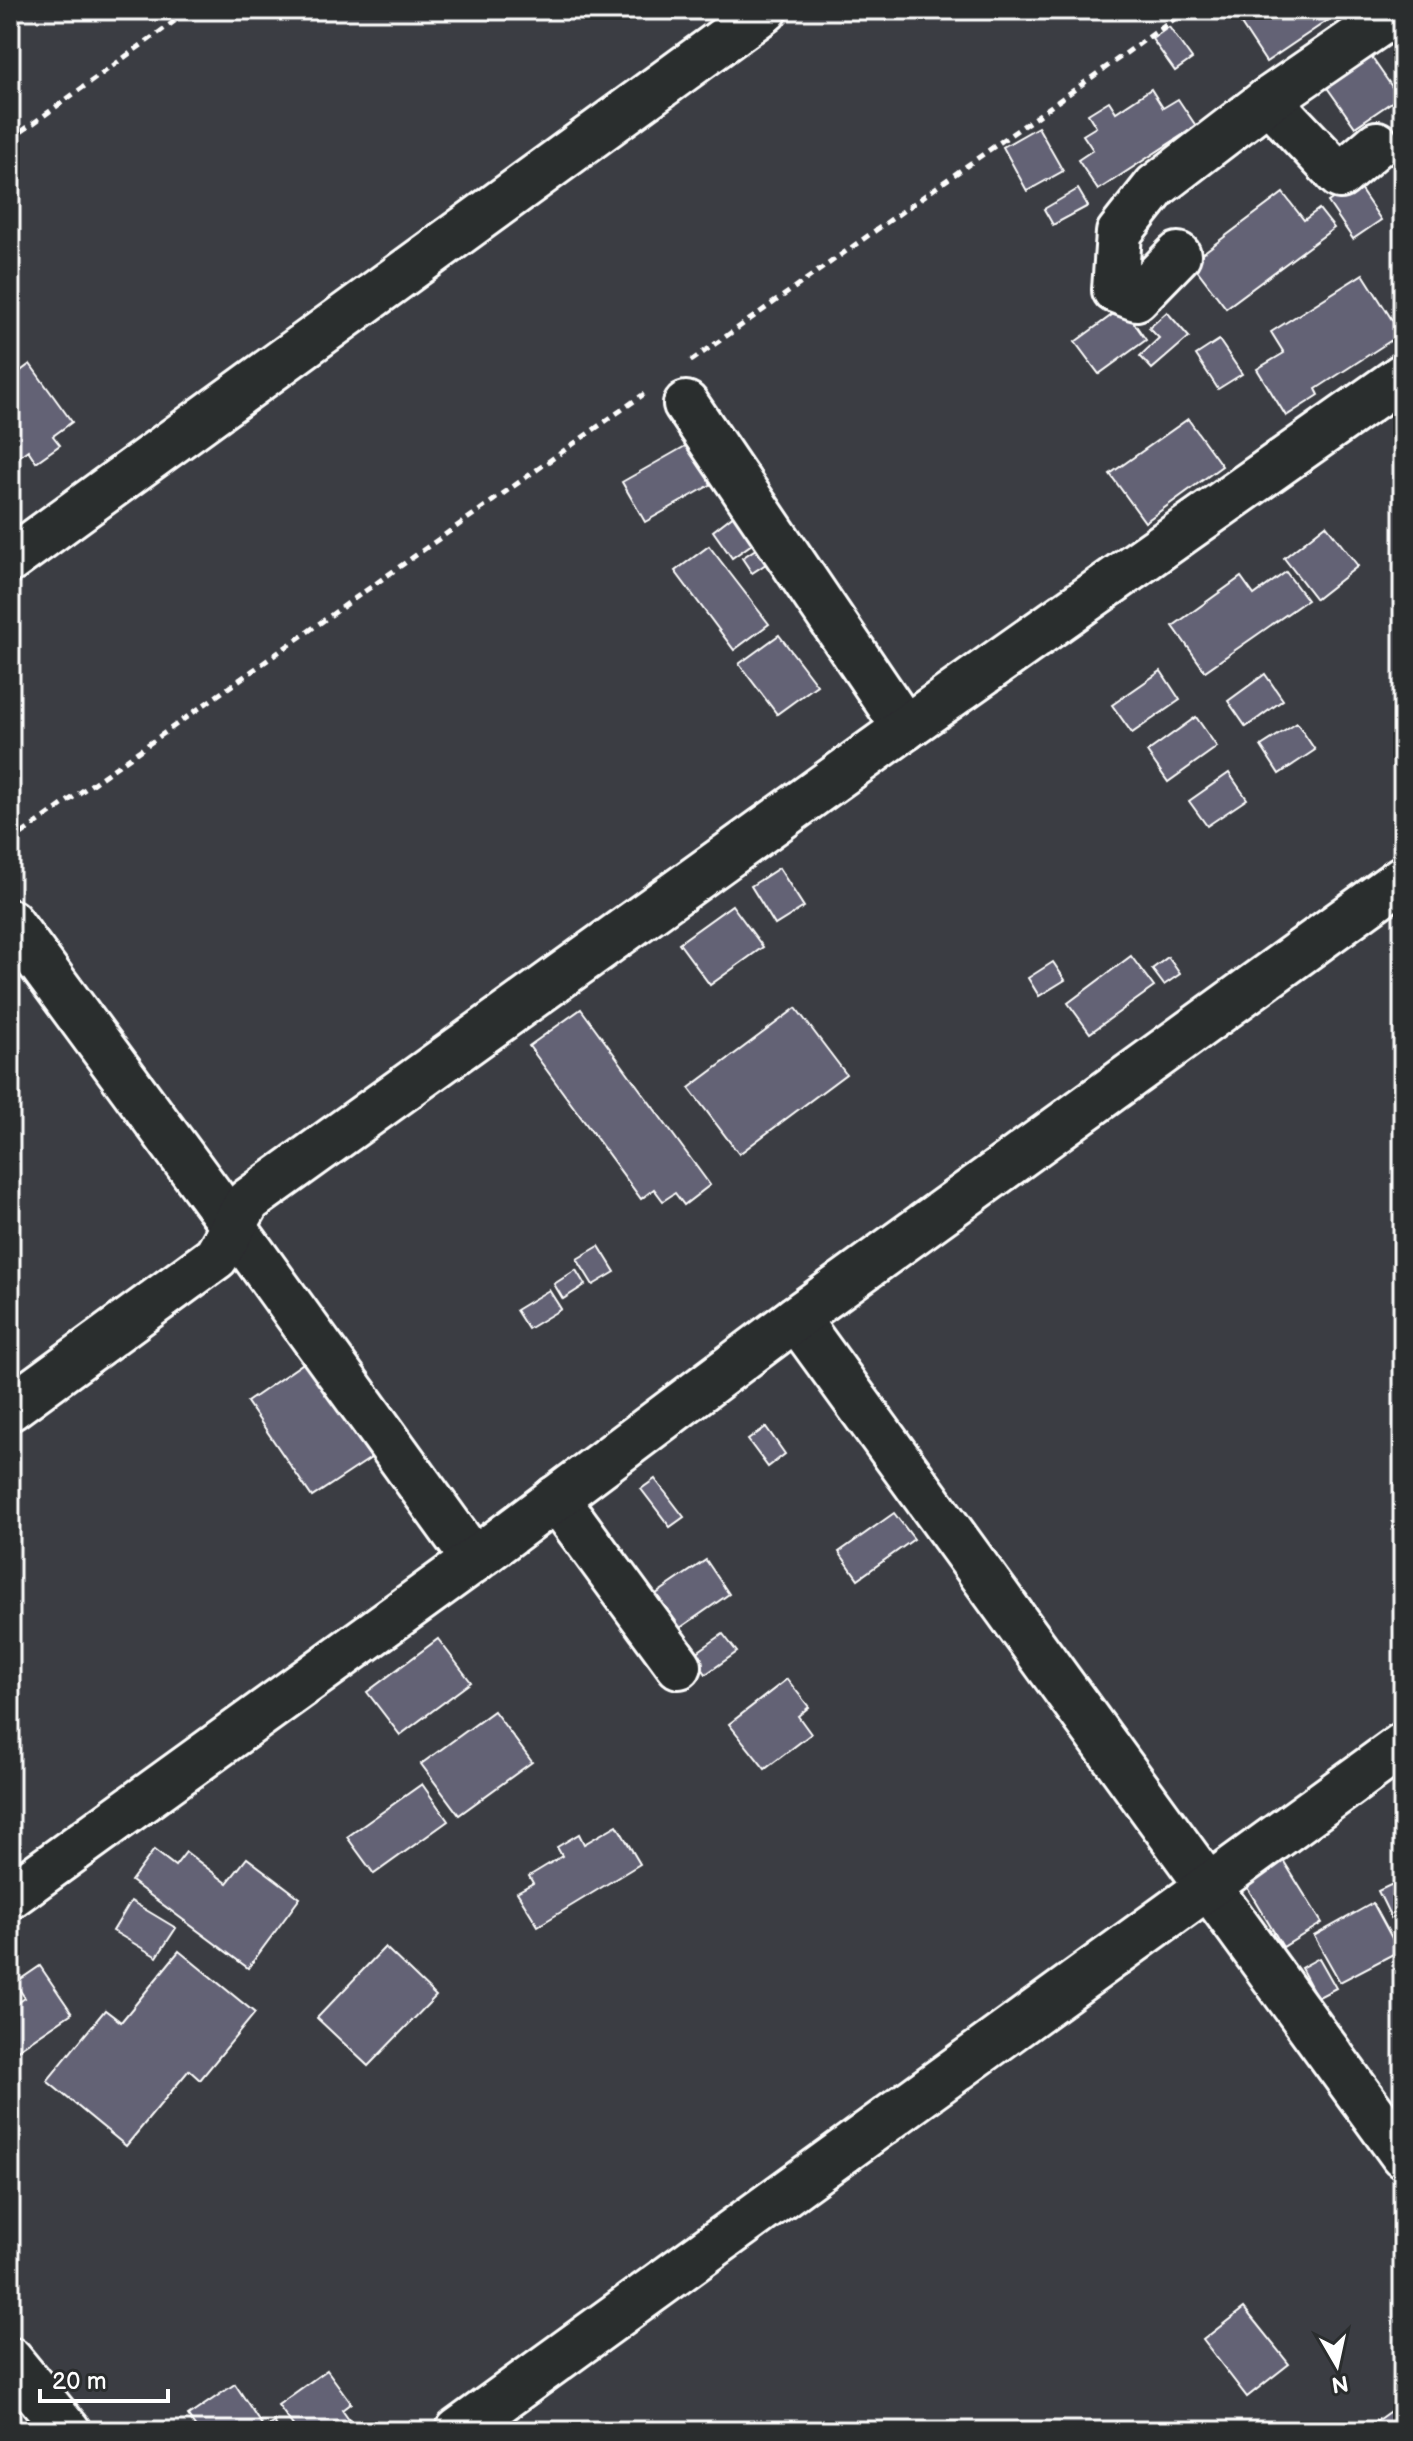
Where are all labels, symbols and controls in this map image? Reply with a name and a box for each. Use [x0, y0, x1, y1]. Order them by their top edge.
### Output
north arrow [1297, 2325, 1377, 2405]
scale bar [40, 2353, 168, 2403]
text: 20 m [52, 2367, 107, 2396]
text: N [1330, 2369, 1350, 2398]

